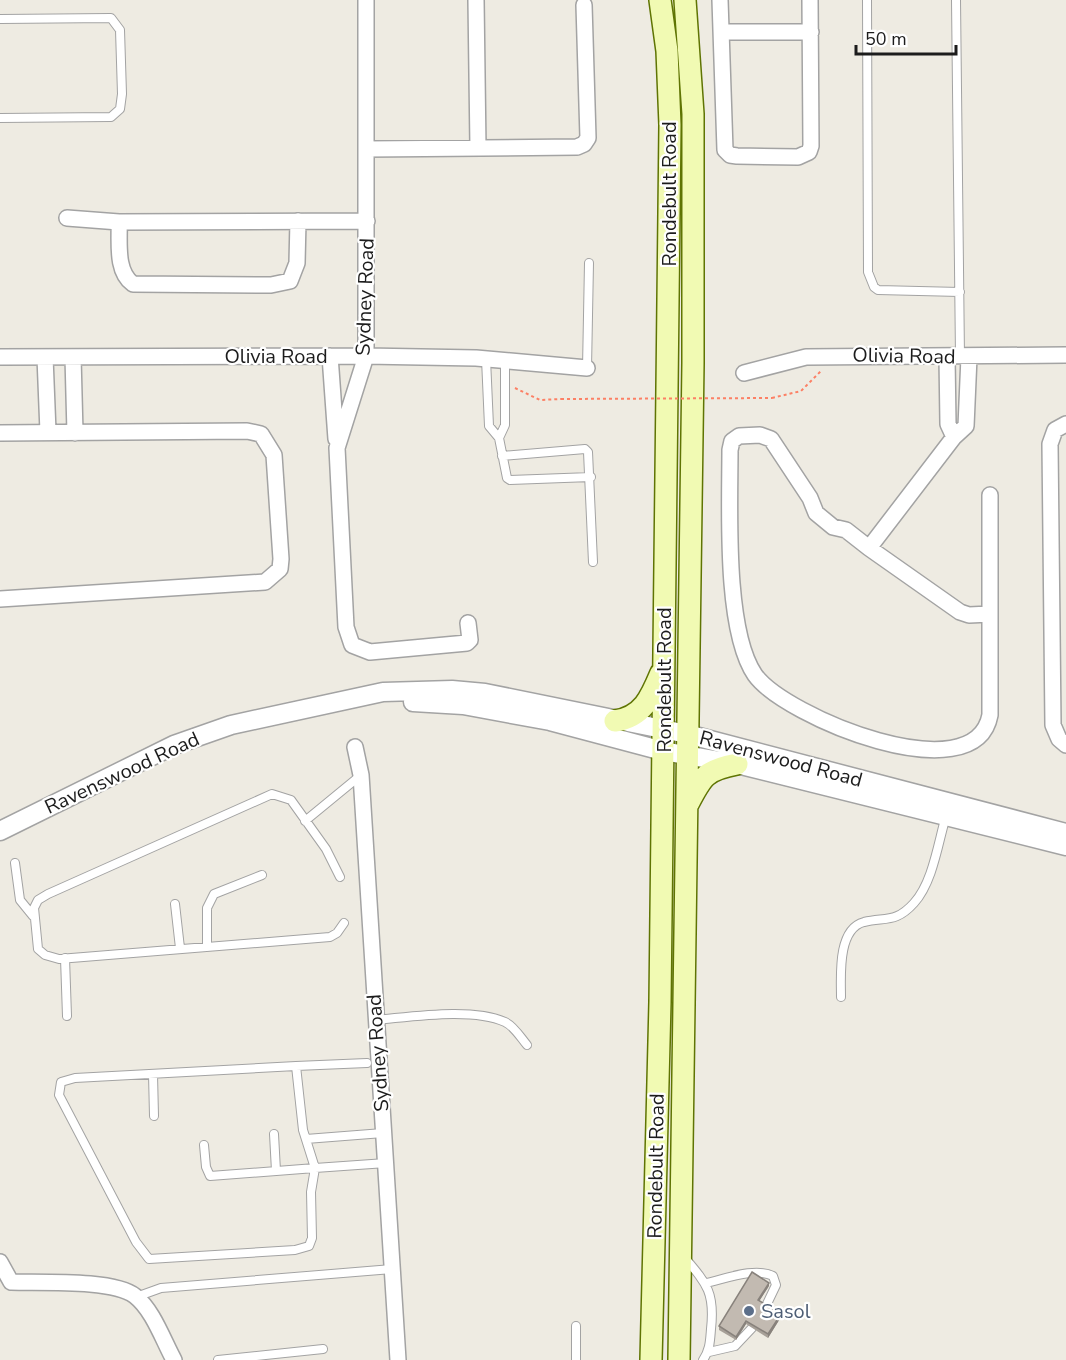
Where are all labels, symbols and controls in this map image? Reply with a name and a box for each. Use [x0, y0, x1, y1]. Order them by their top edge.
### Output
scale bar [856, 18, 956, 56]
text: 50 m [865, 27, 907, 51]
street label: Rondebult Road [656, 121, 683, 267]
street label: Sydney Road [349, 238, 381, 356]
street label: Olivia Road [852, 342, 956, 370]
street label: Olivia Road [224, 343, 328, 370]
street label: Rondebult Road [651, 607, 678, 753]
street label: Ravenswood Road [697, 724, 865, 794]
street label: Ravenswood Road [40, 725, 204, 821]
street label: Sydney Road [360, 993, 396, 1113]
street label: Rondebult Road [641, 1093, 671, 1239]
place label: Sasol [761, 1298, 811, 1325]
marker: Sasol [742, 1304, 756, 1318]

